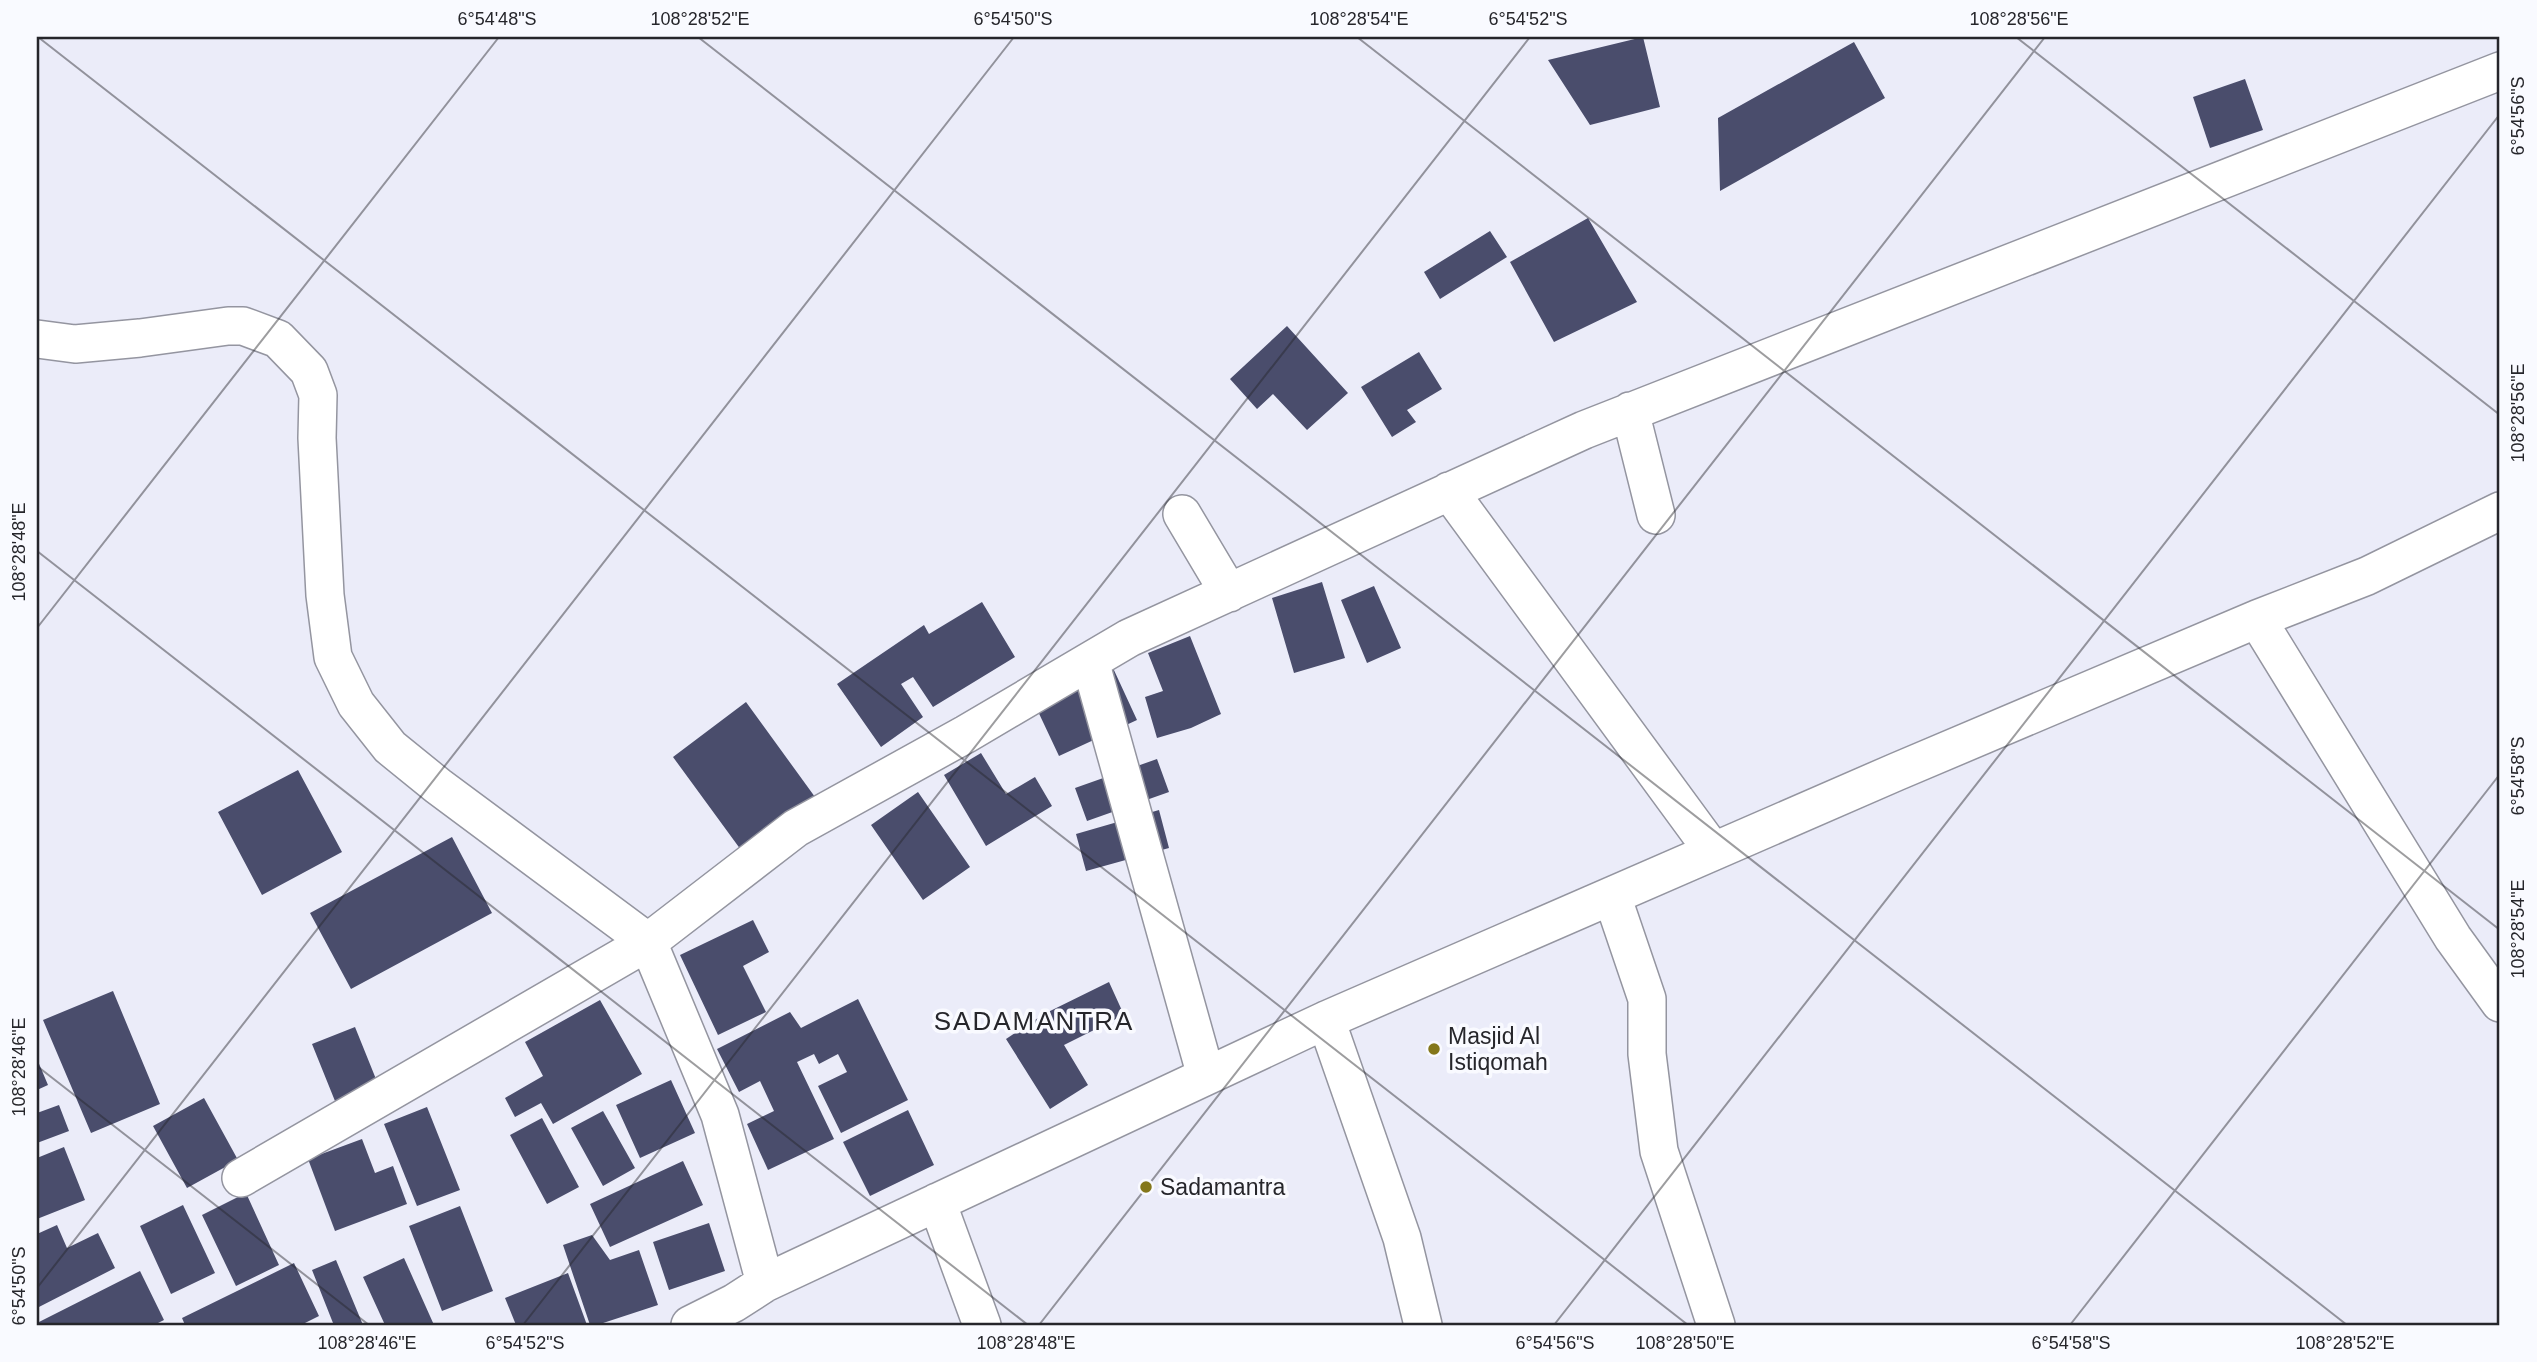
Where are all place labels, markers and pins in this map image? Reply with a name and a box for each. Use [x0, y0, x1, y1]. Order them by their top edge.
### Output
place label: Masjid Al Istiqomah [1448, 1023, 1548, 1075]
marker: Masjid Al Istiqomah [1426, 1041, 1442, 1057]
place label: Sadamantra [1160, 1174, 1286, 1200]
marker: Sadamantra [1138, 1179, 1154, 1195]

